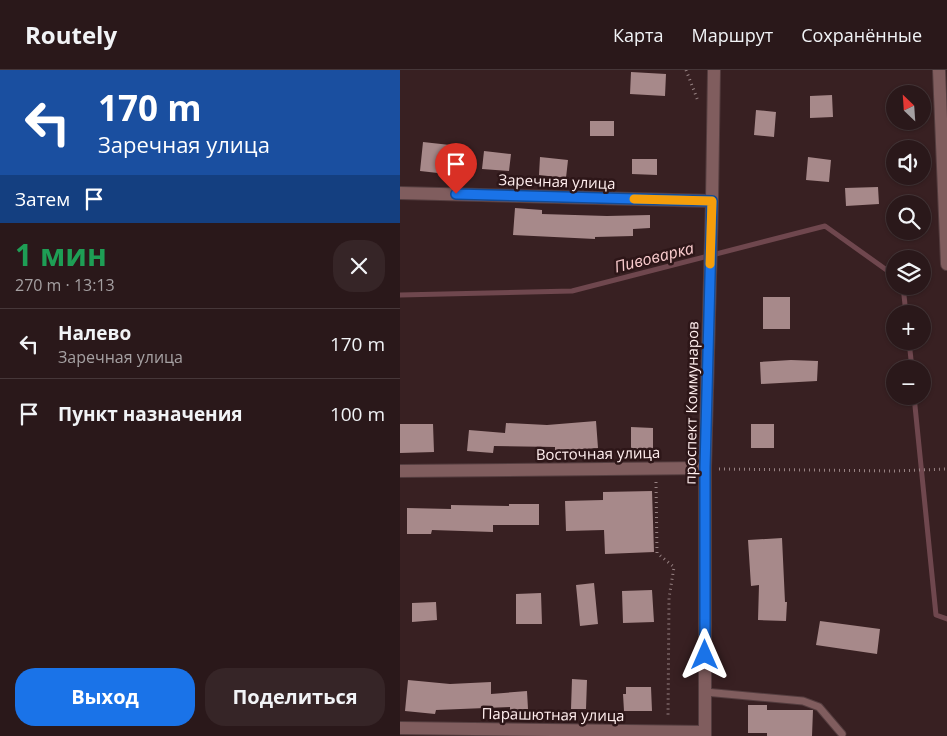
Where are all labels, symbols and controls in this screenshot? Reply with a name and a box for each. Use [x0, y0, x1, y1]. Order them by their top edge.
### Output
text: Routely [25, 18, 117, 51]
text: Карта [613, 23, 663, 47]
text: Маршрут [691, 23, 773, 47]
text: Сохранённые [801, 23, 922, 47]
text: 170 m [98, 84, 202, 131]
north arrow [886, 85, 931, 130]
map controls [886, 85, 931, 405]
icon: left [15, 90, 80, 155]
text: Заречная улица [98, 129, 270, 159]
button: sound [886, 140, 931, 185]
pin [435, 143, 477, 194]
icon: arrive [442, 150, 470, 178]
street label: Заречная улица [498, 169, 616, 193]
icon: arrive [80, 185, 108, 213]
text: Затем [15, 186, 70, 212]
button: search [886, 195, 931, 240]
text: 1 мин [15, 234, 107, 275]
water label: Пивоварка [612, 236, 696, 278]
button: close [333, 240, 385, 292]
button: layers [886, 250, 931, 295]
text: 270 m · 13:13 [15, 274, 115, 296]
button: + [886, 305, 931, 350]
text: Налево [58, 320, 131, 346]
street label: проспект Коммунаров [680, 321, 702, 485]
icon: left [15, 330, 43, 358]
text: 170 m [330, 331, 385, 357]
text: Заречная улица [58, 346, 183, 368]
button: − [886, 360, 931, 405]
icon: arrive [15, 400, 43, 428]
text: Пункт назначения [58, 401, 243, 427]
text: 100 m [330, 401, 385, 427]
street label: Восточная улица [536, 442, 660, 464]
position arrow [678, 628, 730, 680]
button: Выход [15, 668, 195, 726]
button: Поделиться [205, 668, 385, 726]
street label: Парашютная улица [481, 703, 625, 725]

